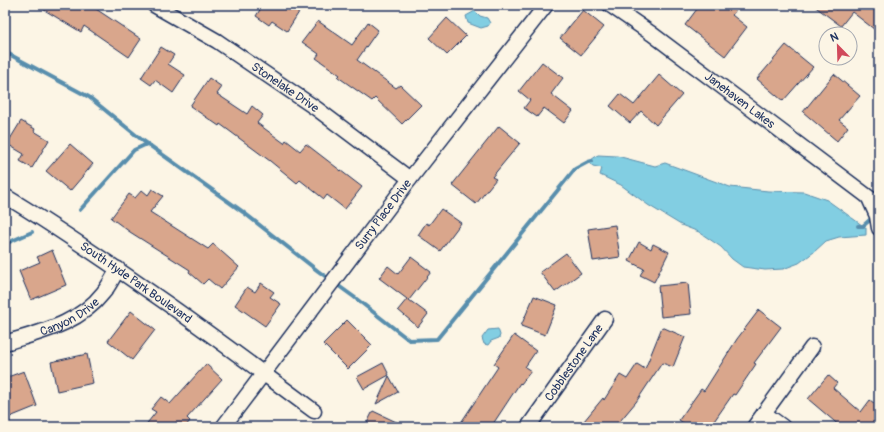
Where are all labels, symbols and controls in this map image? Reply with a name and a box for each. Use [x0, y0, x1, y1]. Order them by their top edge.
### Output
north arrow [818, 26, 858, 66]
text: N [828, 30, 841, 45]
street label: Stonelake Drive [248, 59, 322, 116]
street label: Janehaven Lakes [702, 69, 778, 132]
street label: Surry Place Drive [352, 176, 415, 253]
street label: South Hyde Park Boulevard [77, 239, 195, 326]
street label: Canyon Drive [38, 295, 102, 339]
street label: Cobblestone Lane [541, 321, 606, 404]

